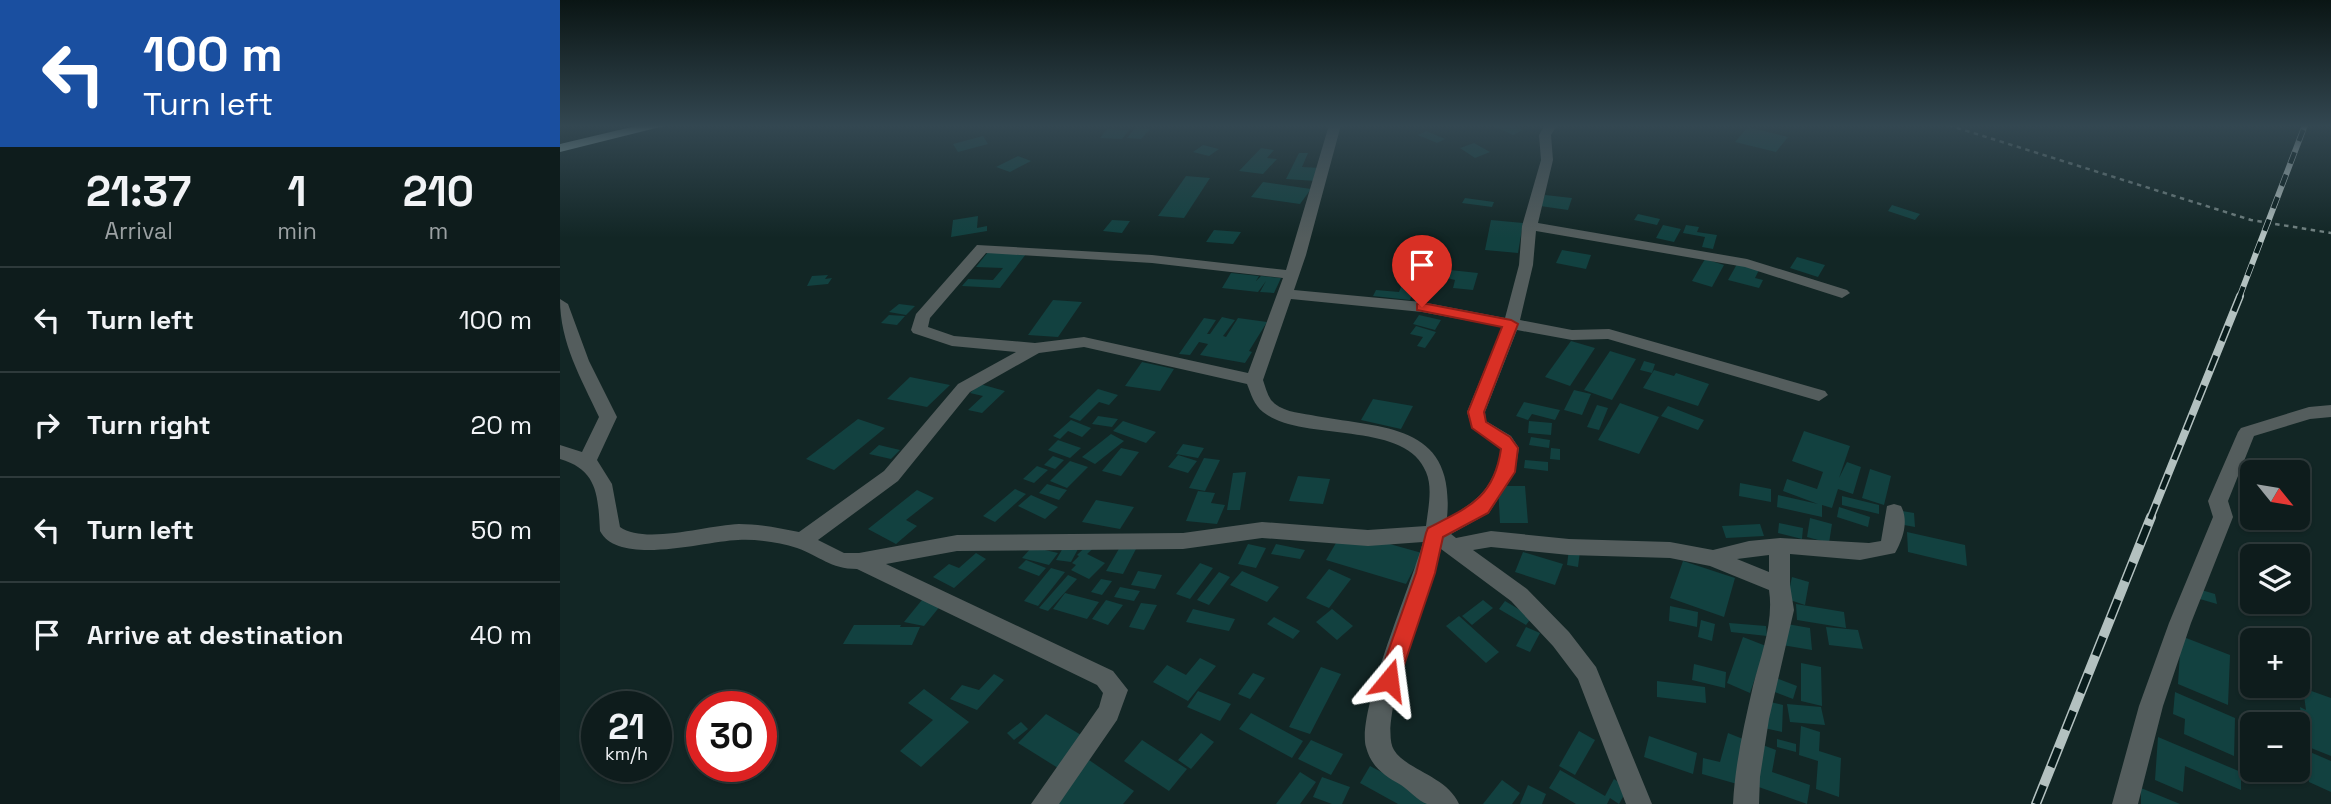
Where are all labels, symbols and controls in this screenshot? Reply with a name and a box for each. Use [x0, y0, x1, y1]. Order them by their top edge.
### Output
text: 100 m [143, 23, 283, 85]
icon: left [28, 28, 119, 119]
text: Turn left [143, 84, 273, 124]
text: 21:37 [86, 165, 191, 218]
text: 1 [288, 165, 307, 218]
text: 210 [403, 165, 474, 218]
text: Arrival [104, 216, 173, 246]
text: min [277, 216, 317, 246]
text: m [429, 216, 448, 246]
pin [1392, 235, 1452, 307]
icon: arrive [1403, 246, 1441, 284]
icon: left [28, 301, 66, 339]
text: Turn left [87, 303, 194, 337]
text: 100 m [459, 303, 532, 337]
icon: right [28, 406, 66, 444]
text: Turn right [87, 408, 211, 442]
text: 20 m [471, 408, 532, 442]
north arrow [2240, 460, 2310, 530]
map controls [2240, 460, 2310, 782]
icon: left [28, 511, 66, 549]
text: Turn left [87, 513, 194, 547]
text: 50 m [471, 513, 532, 547]
button: layers [2240, 544, 2310, 614]
icon: arrive [28, 616, 66, 654]
text: Arrive at destination [87, 618, 344, 652]
text: 40 m [470, 618, 532, 652]
button: + [2240, 628, 2310, 698]
position arrow [1352, 643, 1426, 717]
speed limit sign: 30 [686, 691, 777, 782]
text: 21 [608, 705, 645, 749]
button: − [2240, 712, 2310, 782]
text: km/h [605, 742, 648, 765]

